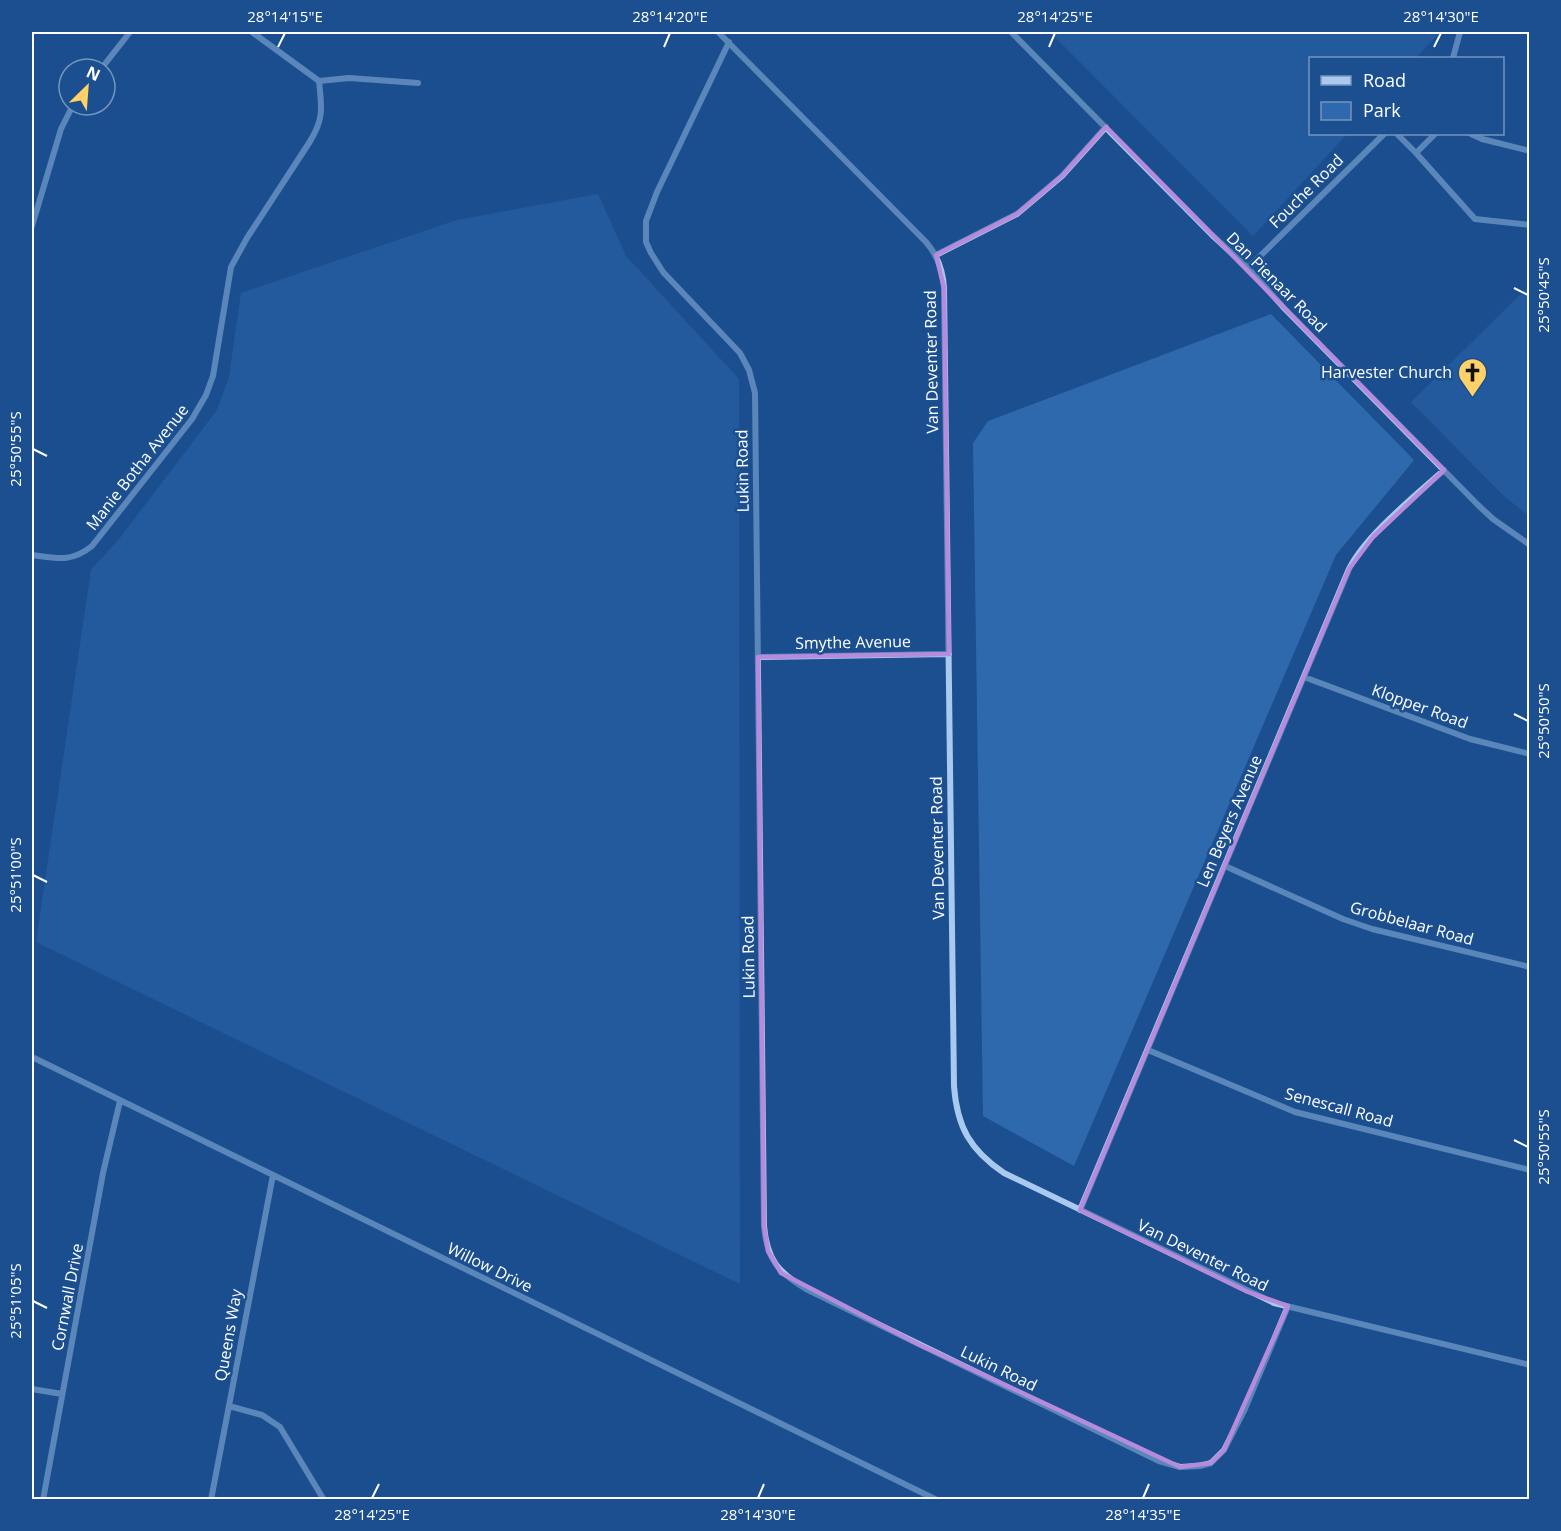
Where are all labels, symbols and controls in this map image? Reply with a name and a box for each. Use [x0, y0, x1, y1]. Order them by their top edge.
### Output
text: 28°14'15"E [247, 6, 323, 26]
text: 28°14'20"E [632, 6, 708, 26]
text: 28°14'25"E [1017, 6, 1093, 26]
text: 28°14'30"E [1403, 6, 1479, 26]
north arrow [57, 57, 117, 117]
legend [1309, 57, 1504, 135]
text: N [83, 61, 104, 86]
text: Road [1363, 68, 1406, 92]
text: Park [1363, 98, 1401, 122]
street label: Fouche Road [1264, 149, 1348, 233]
street label: Dan Pienaar Road [1222, 227, 1332, 337]
text: 25°50'45"S [1533, 257, 1553, 333]
street label: Van Deventer Road [919, 290, 943, 434]
church icon: Harvester Church [1457, 356, 1489, 398]
place label: Harvester Church [1321, 361, 1452, 383]
street label: Manie Botha Avenue [81, 399, 193, 535]
text: 25°50'55"S [5, 411, 25, 487]
street label: Lukin Road [730, 429, 754, 513]
street label: Smythe Avenue [795, 630, 911, 654]
street label: Klopper Road [1369, 678, 1471, 734]
text: 25°50'50"S [1533, 683, 1553, 759]
street label: Len Beyers Avenue [1191, 751, 1267, 890]
street label: Van Deventer Road [925, 776, 949, 920]
text: 25°51'00"S [5, 837, 25, 913]
street label: Grobbelaar Road [1348, 896, 1476, 950]
street label: Lukin Road [736, 915, 760, 999]
street label: Senescall Road [1282, 1082, 1396, 1132]
text: 25°50'55"S [1533, 1109, 1553, 1185]
street label: Van Deventer Road [1134, 1214, 1272, 1296]
street label: Willow Drive [444, 1237, 536, 1297]
street label: Cornwall Drive [46, 1242, 88, 1352]
text: 25°51'05"S [5, 1263, 25, 1339]
street label: Queens Way [209, 1286, 247, 1383]
street label: Lukin Road [957, 1340, 1041, 1396]
text: 28°14'25"E [334, 1504, 410, 1524]
text: 28°14'30"E [720, 1504, 796, 1524]
text: 28°14'35"E [1105, 1504, 1181, 1524]

